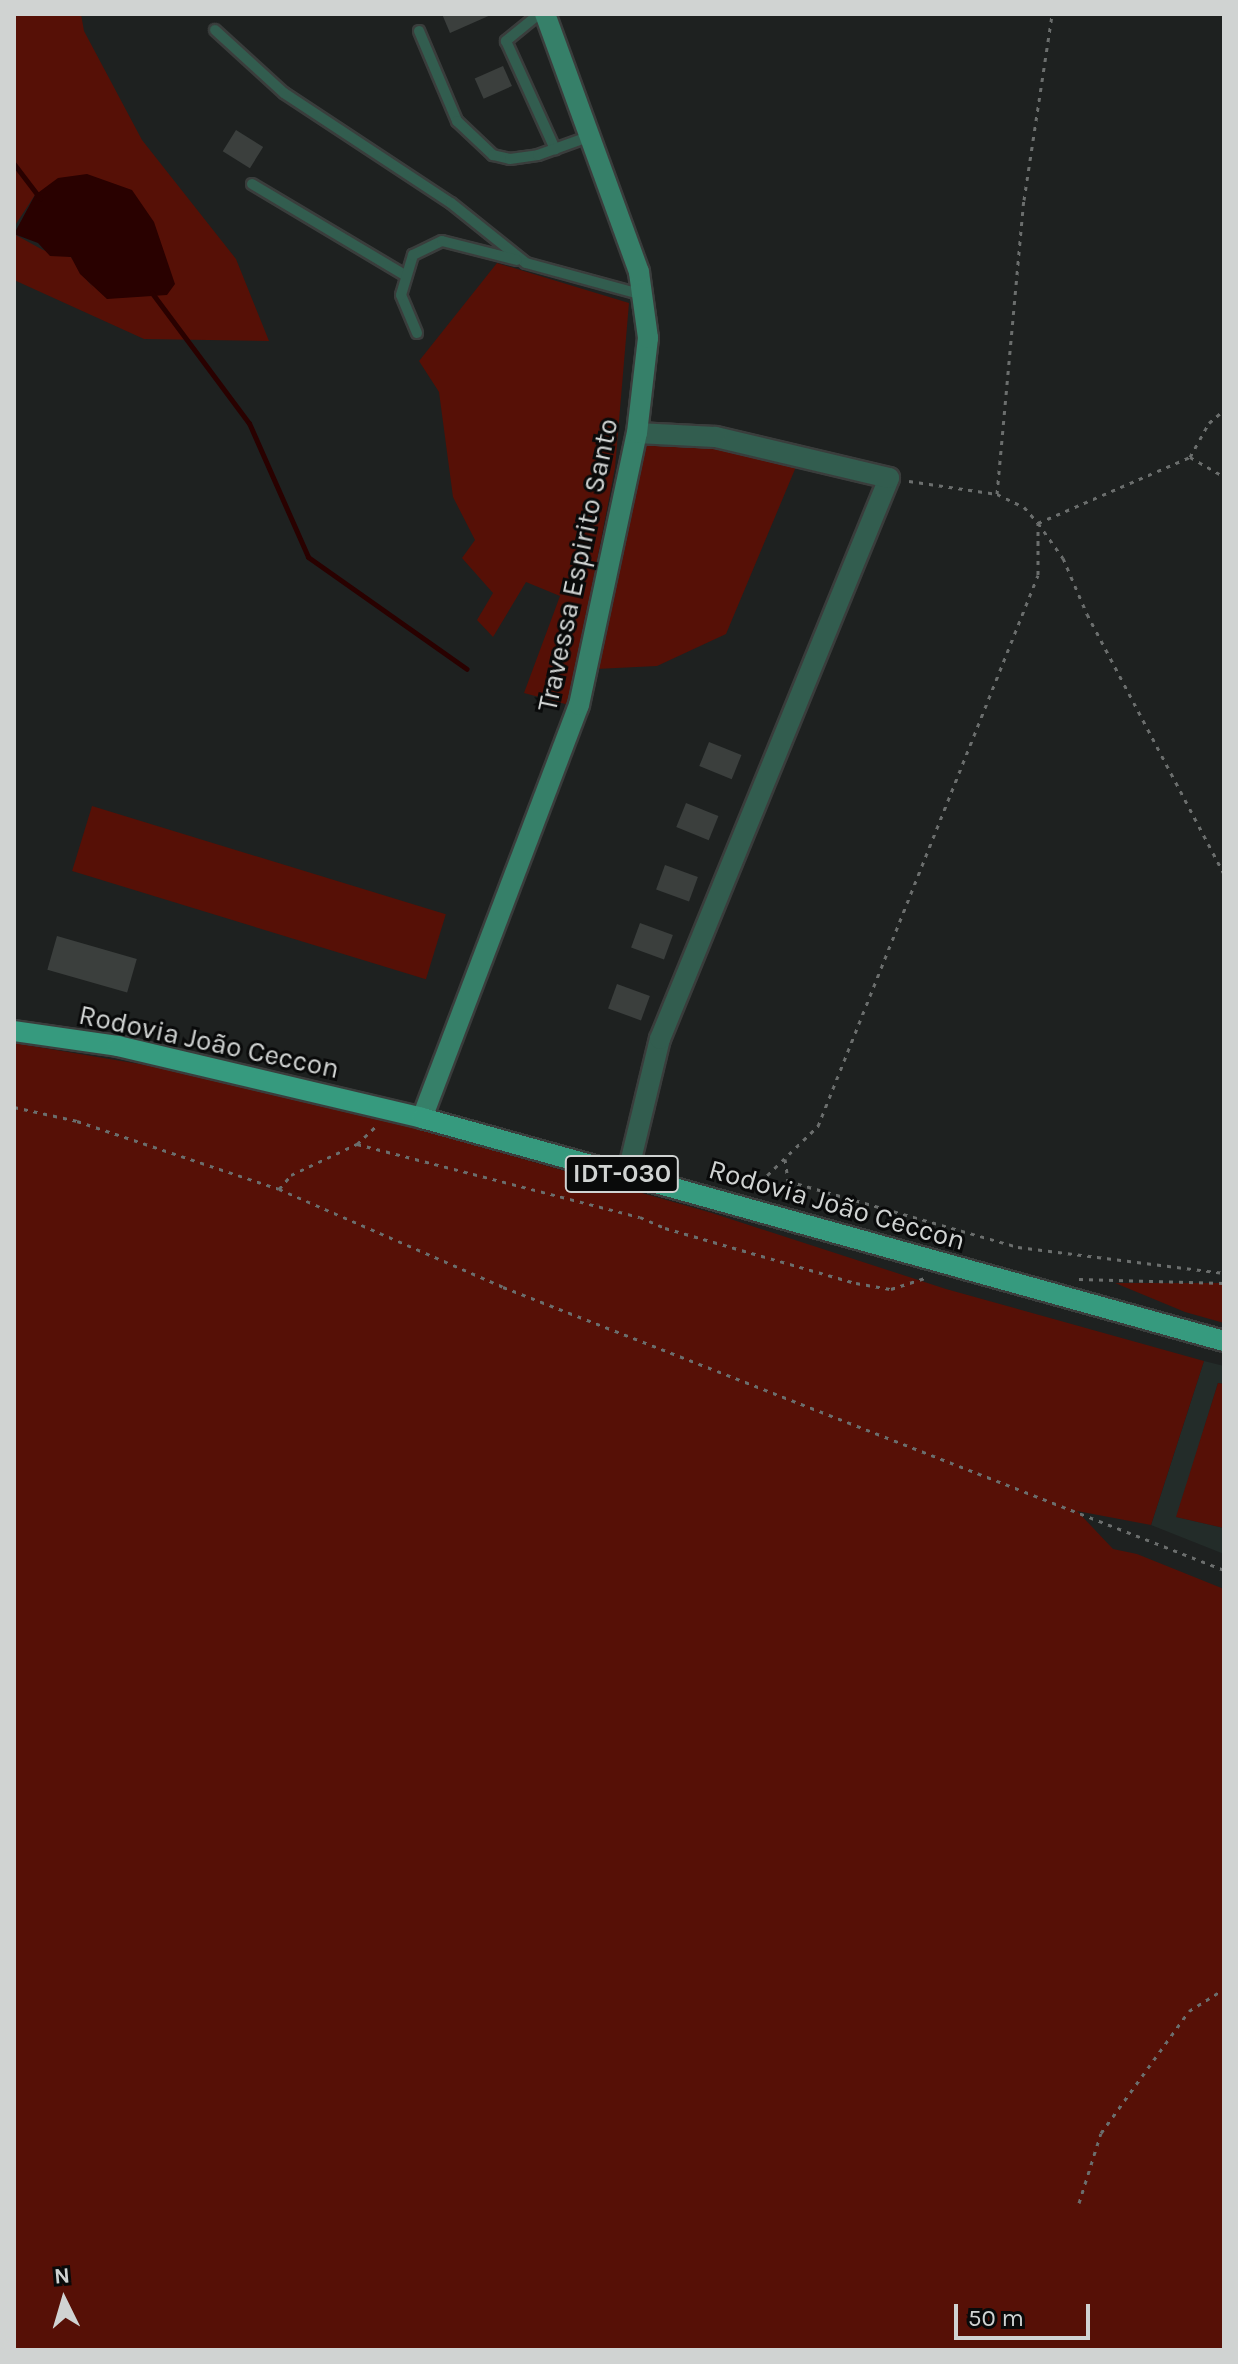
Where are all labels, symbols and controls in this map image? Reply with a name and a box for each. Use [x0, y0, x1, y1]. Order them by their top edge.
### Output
street label: Travessa Espirito Santo [531, 415, 625, 715]
street label: Rodovia João Ceccon [76, 998, 342, 1086]
road number: IDT-030 [564, 1152, 680, 1196]
street label: Rodovia João Ceccon [705, 1152, 969, 1258]
north arrow [24, 2260, 104, 2340]
text: N [53, 2262, 71, 2290]
scale bar [958, 2288, 1094, 2338]
text: 50 m [968, 2304, 1024, 2332]

